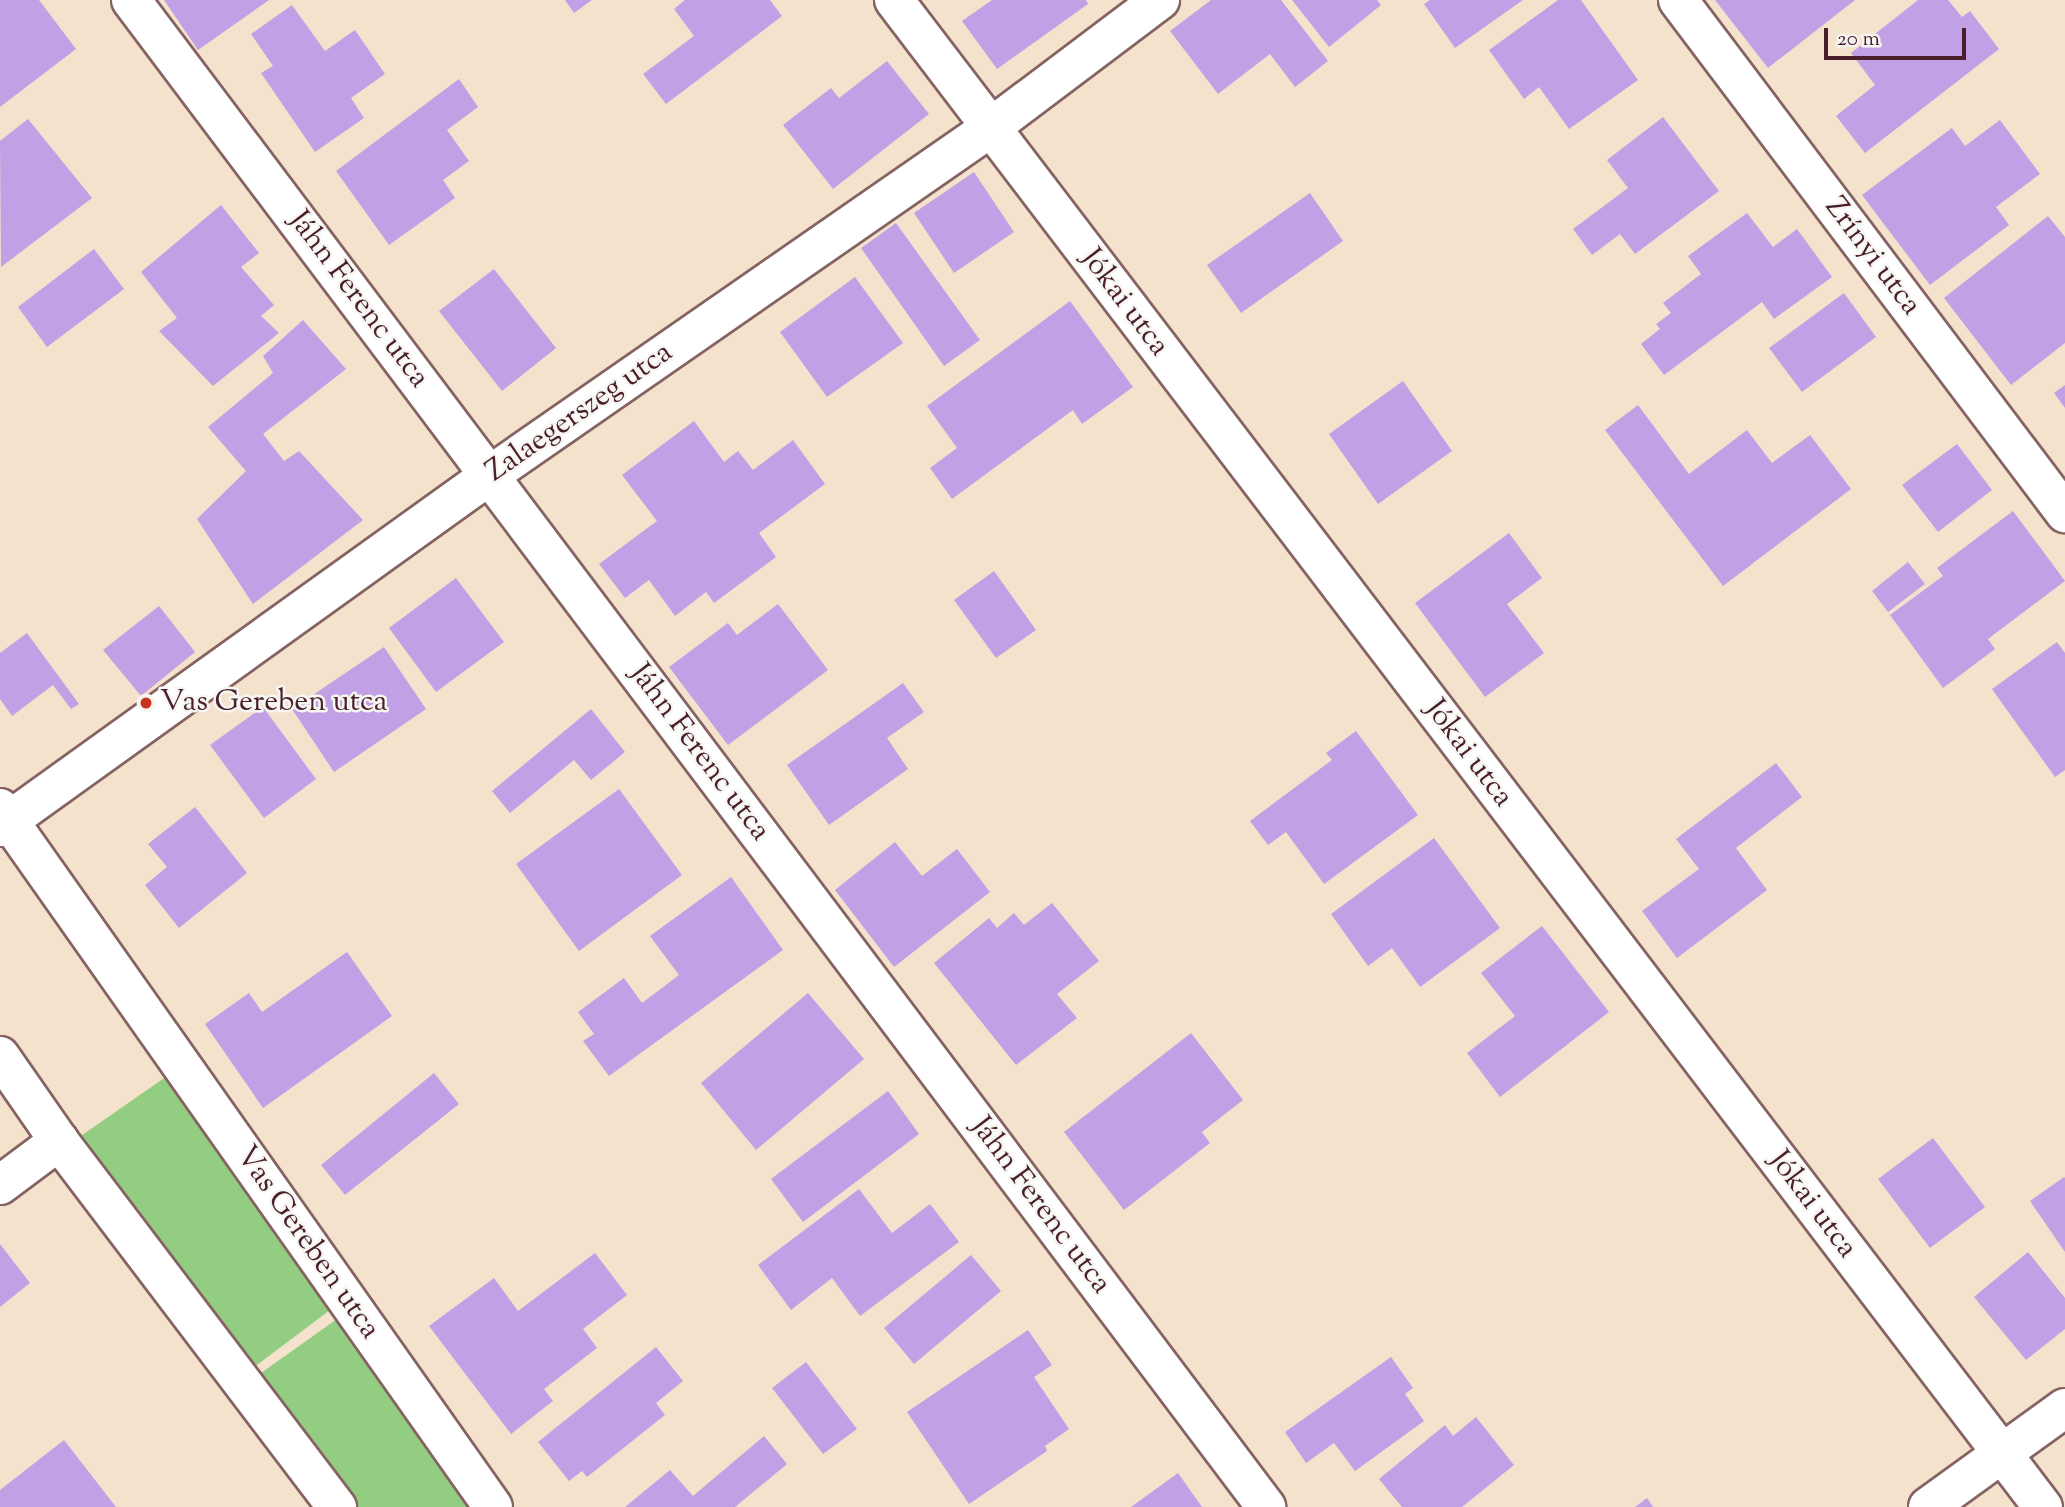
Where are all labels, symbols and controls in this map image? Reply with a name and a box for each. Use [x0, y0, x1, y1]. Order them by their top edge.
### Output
scale bar [1827, 14, 1969, 58]
text: 20 m [1837, 25, 1880, 55]
street label: Zrínyi utca [1816, 191, 1928, 323]
street label: Jáhn Ferenc utca [280, 205, 436, 395]
street label: Jókai utca [1072, 242, 1176, 364]
street label: Zalaegerszeg utca [480, 335, 680, 491]
street label: Jáhn Ferenc utca [621, 658, 777, 848]
place label: Vas Gereben utca [160, 685, 387, 721]
street label: Jókai utca [1416, 693, 1520, 815]
marker: Vas Gereben utca [138, 695, 154, 711]
street label: Jáhn Ferenc utca [962, 1111, 1118, 1301]
street label: Vas Gereben utca [227, 1140, 387, 1346]
street label: Jókai utca [1760, 1144, 1864, 1266]

